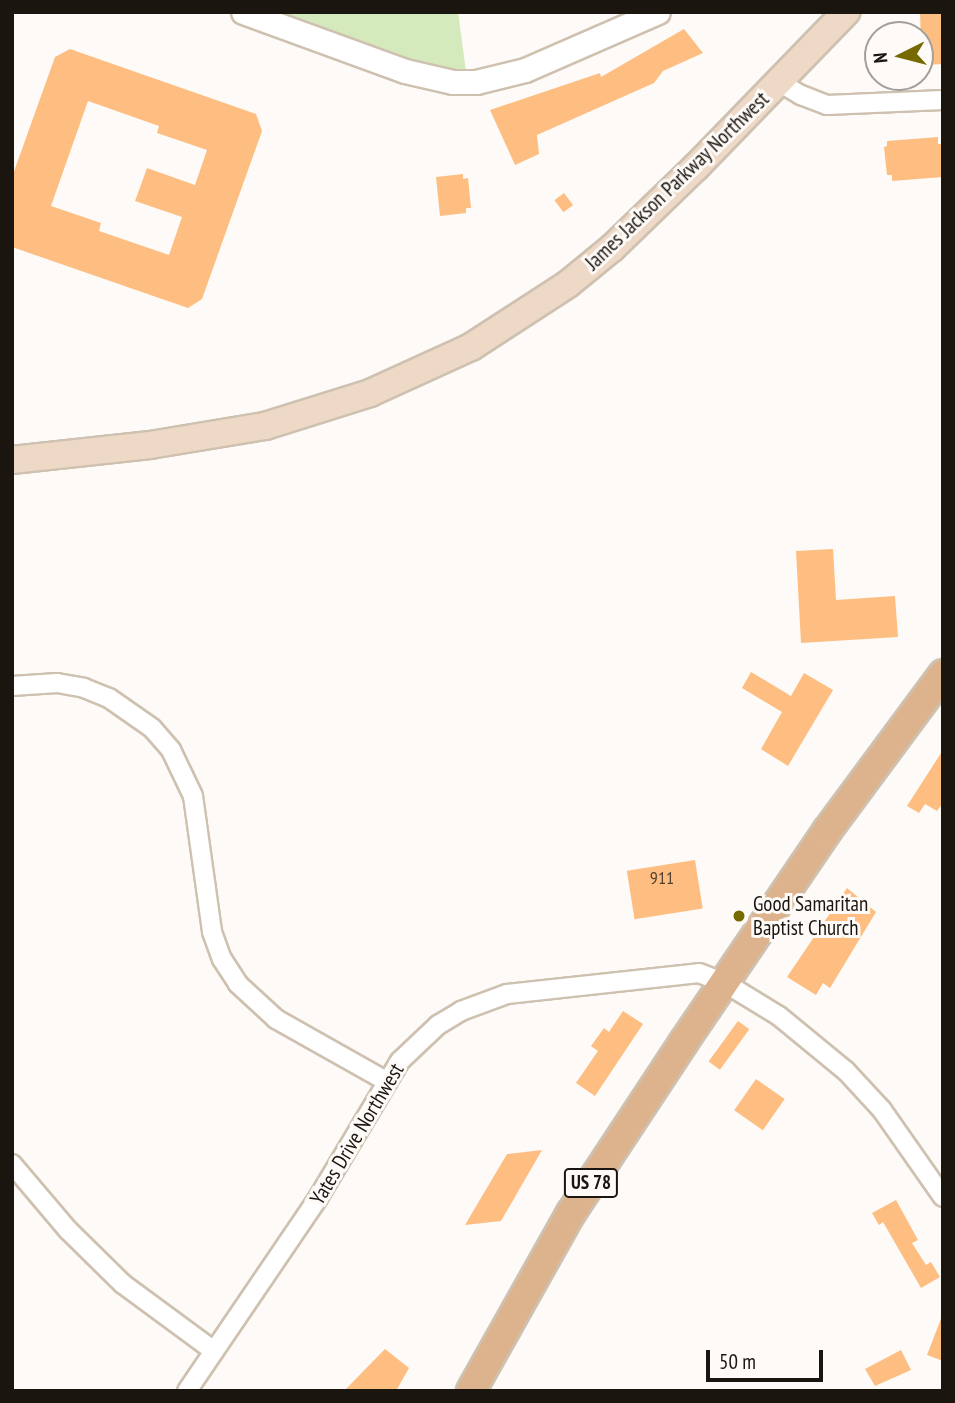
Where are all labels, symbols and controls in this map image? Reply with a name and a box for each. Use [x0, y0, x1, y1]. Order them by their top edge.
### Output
north arrow [864, 21, 934, 91]
text: N [868, 52, 893, 64]
street label: James Jackson Parkway Northwest [580, 86, 774, 276]
house number: 911 [650, 867, 674, 889]
place label: Good Samaritan Baptist Church [753, 891, 868, 941]
marker: Good Samaritan Baptist Church [731, 908, 747, 924]
street label: Yates Drive Northwest [305, 1059, 409, 1209]
road number: US 78 [563, 1168, 619, 1198]
scale bar [710, 1336, 827, 1380]
text: 50 m [719, 1348, 756, 1375]

